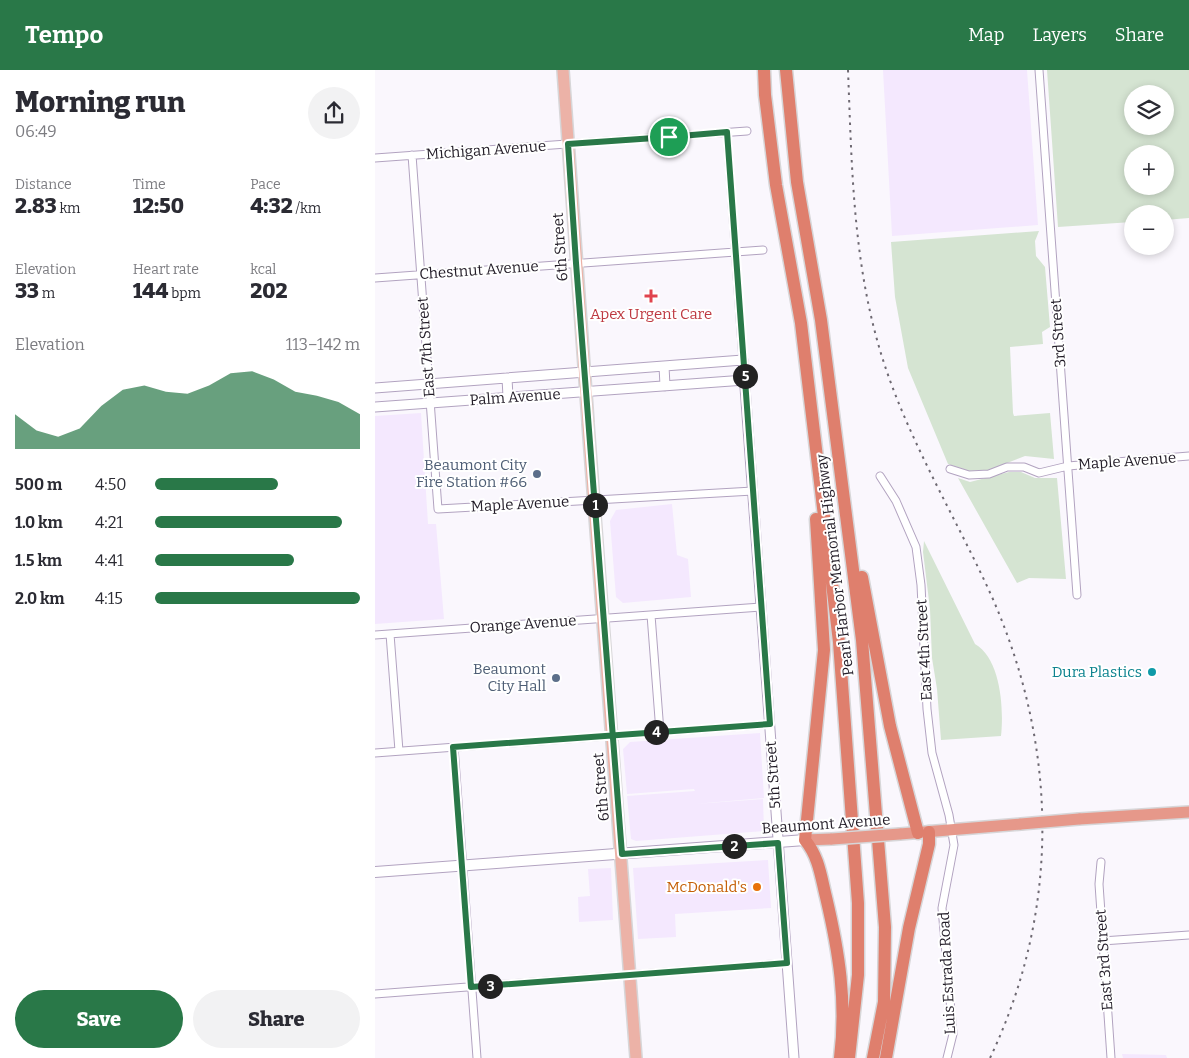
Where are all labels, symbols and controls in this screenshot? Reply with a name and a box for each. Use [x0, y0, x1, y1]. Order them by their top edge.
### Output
text: Tempo [25, 21, 103, 49]
text: Map [968, 24, 1004, 46]
text: Layers [1032, 24, 1087, 46]
text: Share [1115, 24, 1164, 46]
map controls [1124, 85, 1174, 255]
button: layers [1124, 85, 1174, 135]
text: Morning run [15, 86, 185, 119]
button: share [308, 87, 360, 139]
pin [648, 116, 690, 158]
text: 06:49 [15, 122, 57, 141]
icon: arrive [655, 123, 683, 151]
street label: Michigan Avenue [425, 137, 547, 163]
button: + [1124, 145, 1174, 195]
text: Distance [15, 176, 72, 193]
text: Time [133, 176, 166, 193]
text: Pace [250, 176, 281, 193]
text: 2.83 [15, 193, 57, 219]
text: 12:50 [133, 193, 184, 219]
text: 4:32 [250, 193, 293, 219]
text: km [57, 200, 80, 217]
text: /km [293, 200, 321, 217]
button: − [1124, 205, 1174, 255]
street label: 6th Street [549, 212, 571, 282]
street label: Chestnut Avenue [419, 257, 539, 283]
text: Elevation [15, 261, 76, 278]
text: Heart rate [133, 261, 199, 278]
text: kcal [250, 261, 276, 278]
text: 33 [15, 278, 39, 304]
text: 144 [133, 278, 168, 304]
text: 202 [250, 278, 288, 304]
text: m [39, 285, 55, 302]
text: bpm [168, 285, 201, 302]
marker: Apex Urgent Care [644, 289, 658, 303]
street label: East 7th Street [413, 296, 438, 398]
street label: 3rd Street [1047, 298, 1069, 368]
place label: Apex Urgent Care [590, 305, 712, 323]
text: Elevation [15, 335, 85, 354]
text: 113–142 m [286, 335, 360, 354]
pin: 5 [733, 364, 757, 388]
text: 5 [742, 368, 749, 385]
street label: Palm Avenue [469, 385, 561, 409]
street label: Maple Avenue [1077, 449, 1177, 473]
street label: Pearl Harbor Memorial Highway [812, 453, 858, 677]
place label: Beaumont City Fire Station #66 [416, 456, 527, 491]
marker: Beaumont City Fire Station #66 [531, 468, 543, 480]
text: 500 m [15, 475, 62, 494]
text: 4:50 [95, 475, 127, 494]
street label: Maple Avenue [470, 492, 570, 516]
pin: 1 [583, 492, 607, 518]
text: 1 [592, 497, 599, 514]
text: 1.0 km [15, 513, 63, 532]
text: 4:21 [95, 513, 123, 532]
text: 1.5 km [15, 551, 62, 570]
text: 4:41 [95, 551, 124, 570]
text: 2.0 km [15, 589, 65, 608]
text: 4:15 [95, 589, 123, 608]
street label: East 4th Street [912, 598, 936, 701]
street label: Orange Avenue [469, 611, 577, 637]
place label: Beaumont City Hall [473, 660, 547, 695]
place label: Dura Plastics [1052, 663, 1142, 681]
marker: Dura Plastics [1146, 666, 1158, 678]
marker: Beaumont City Hall [550, 672, 562, 684]
pin: 4 [643, 720, 669, 744]
text: 4 [652, 724, 661, 741]
street label: 5th Street [762, 740, 784, 810]
street label: 6th Street [589, 751, 613, 822]
street label: Beaumont Avenue [761, 811, 891, 837]
pin: 2 [721, 834, 747, 858]
text: 2 [731, 838, 738, 855]
place label: McDonald's [666, 878, 747, 896]
marker: McDonald's [751, 881, 763, 893]
street label: East 3rd Street [1091, 908, 1117, 1011]
street label: Luis Estrada Road [935, 911, 959, 1035]
pin: 3 [477, 974, 503, 998]
text: 3 [486, 978, 495, 995]
button: Save [15, 990, 183, 1048]
button: Share [193, 990, 360, 1048]

